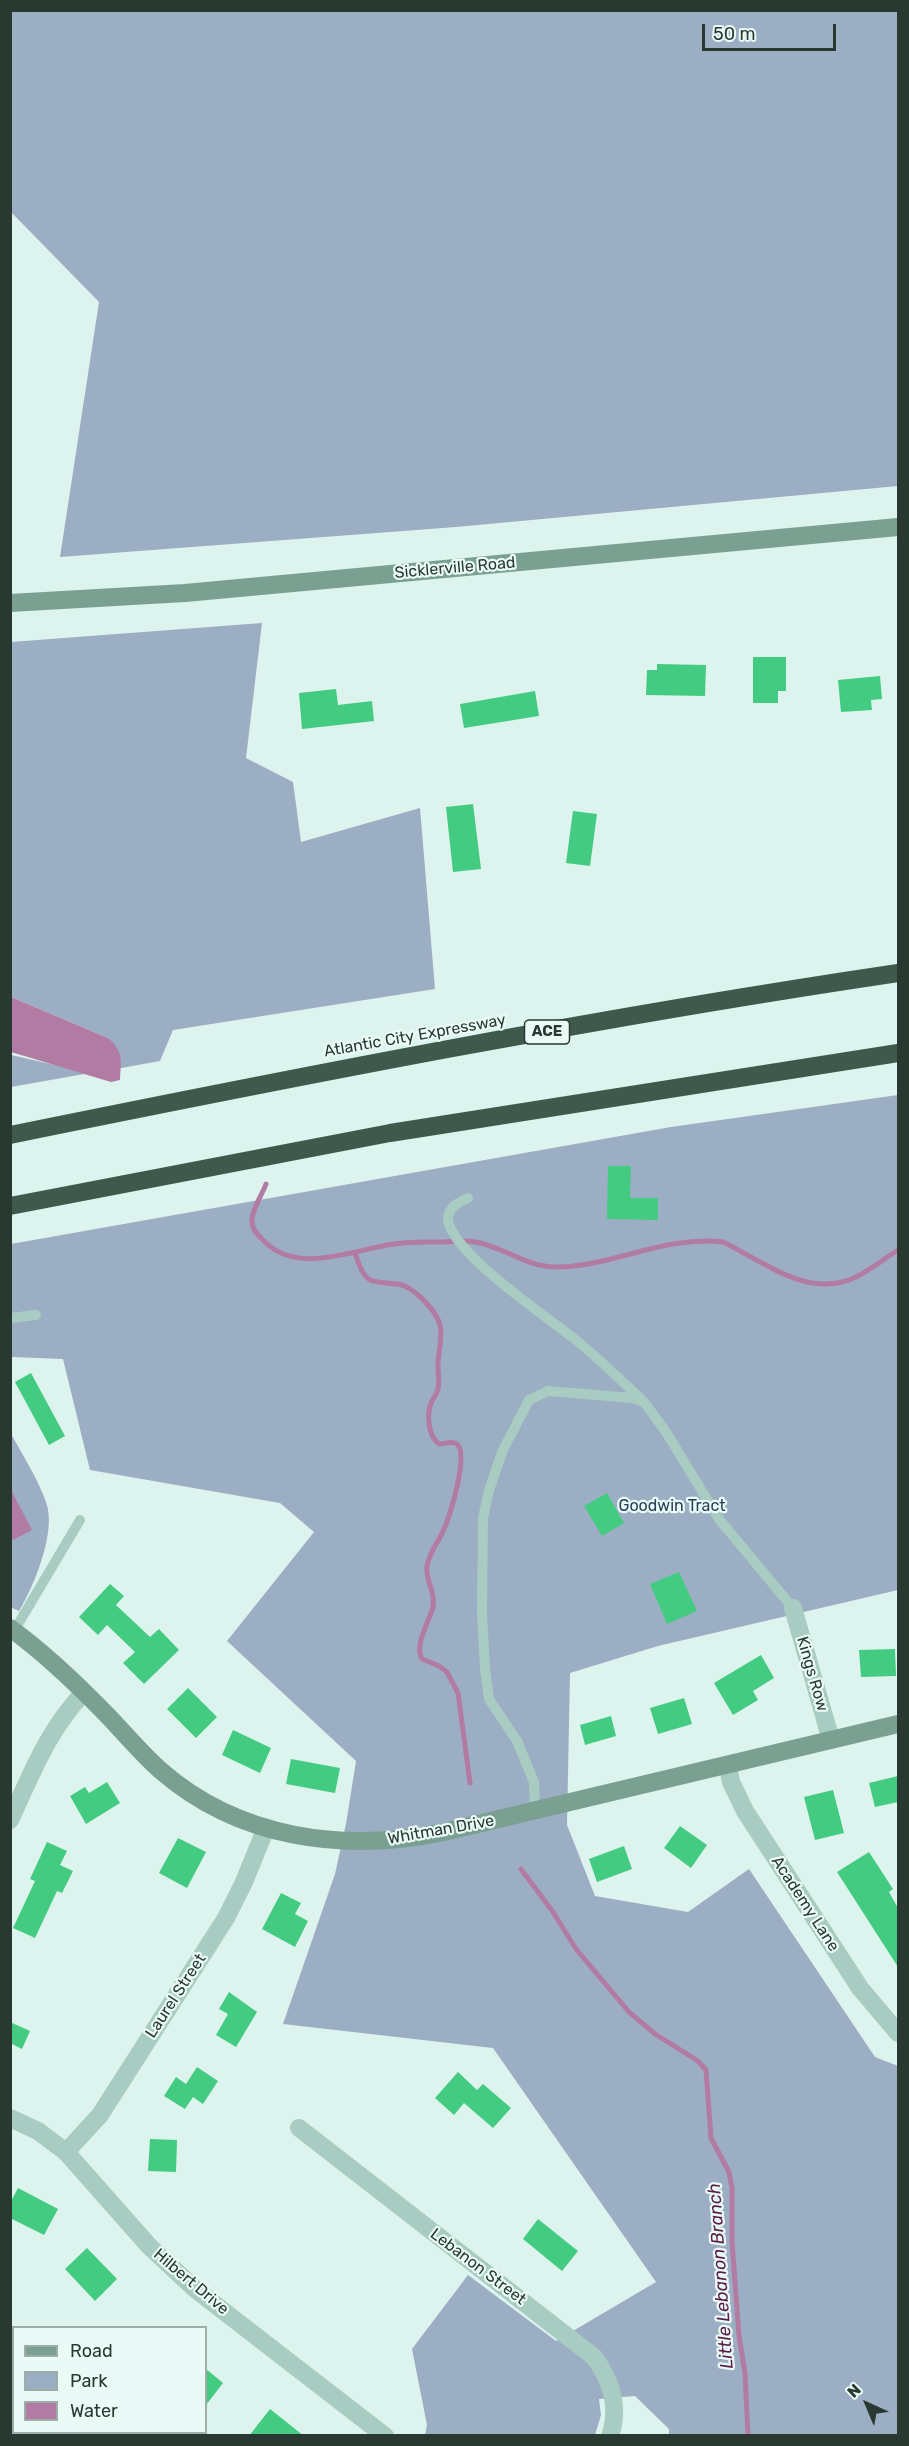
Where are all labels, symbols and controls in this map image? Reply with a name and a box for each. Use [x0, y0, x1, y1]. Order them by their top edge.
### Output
scale bar [705, 12, 838, 50]
text: 50 m [713, 23, 756, 45]
street label: Sicklerville Road [394, 553, 516, 583]
street label: Atlantic City Expressway [323, 1011, 507, 1061]
road number: ACE [524, 1020, 570, 1044]
park label: Goodwin Tract [619, 1496, 725, 1516]
street label: Kings Row [792, 1634, 832, 1714]
street label: Whitman Drive [386, 1811, 496, 1849]
street label: Academy Lane [767, 1853, 843, 1955]
street label: Laurel Street [142, 1950, 210, 2042]
water label: Little Lebanon Branch [704, 2182, 738, 2370]
street label: Lebanon Street [426, 2225, 530, 2309]
street label: Hilbert Drive [149, 2245, 233, 2319]
legend [12, 2326, 207, 2434]
text: Road [70, 2340, 113, 2362]
text: Park [70, 2370, 107, 2392]
north arrow [837, 2374, 897, 2434]
text: N [843, 2380, 865, 2402]
text: Water [70, 2400, 118, 2422]

